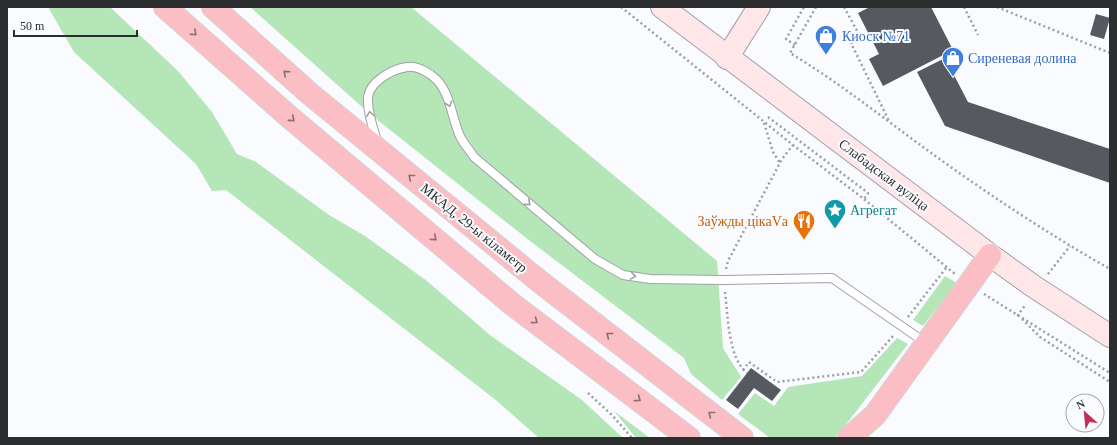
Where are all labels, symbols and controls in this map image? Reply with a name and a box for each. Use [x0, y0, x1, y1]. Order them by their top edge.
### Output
scale bar [14, 12, 137, 38]
text: 50 m [20, 19, 45, 33]
shop icon: Киоск №71 [813, 23, 839, 56]
one-way arrow [190, 28, 197, 35]
place label: Киоск №71 [842, 29, 910, 44]
shop icon: Сиреневая долина [940, 45, 966, 78]
place label: Сиреневая долина [968, 51, 1077, 66]
one-way arrow [283, 70, 291, 77]
one-way arrow [444, 100, 452, 107]
one-way arrow [366, 111, 375, 117]
one-way arrow [287, 115, 294, 122]
street label: Слабадская вуліца [836, 136, 933, 214]
one-way arrow [409, 174, 416, 181]
street label: МКАД, 29-ы кіламетр [418, 181, 530, 275]
place icon: Агрегат [822, 197, 848, 230]
one-way arrow [523, 199, 530, 206]
place label: Агрегат [850, 203, 897, 218]
restaurant icon: Заўжды цікаVа [791, 208, 817, 241]
place label: Заўжды цікаVа [698, 214, 789, 229]
one-way arrow [430, 234, 437, 241]
one-way arrow [630, 271, 636, 280]
one-way arrow [530, 316, 537, 323]
one-way arrow [606, 333, 613, 340]
north arrow [1065, 393, 1105, 433]
one-way arrow [634, 395, 641, 402]
text: N [1074, 397, 1087, 411]
one-way arrow [709, 412, 716, 419]

